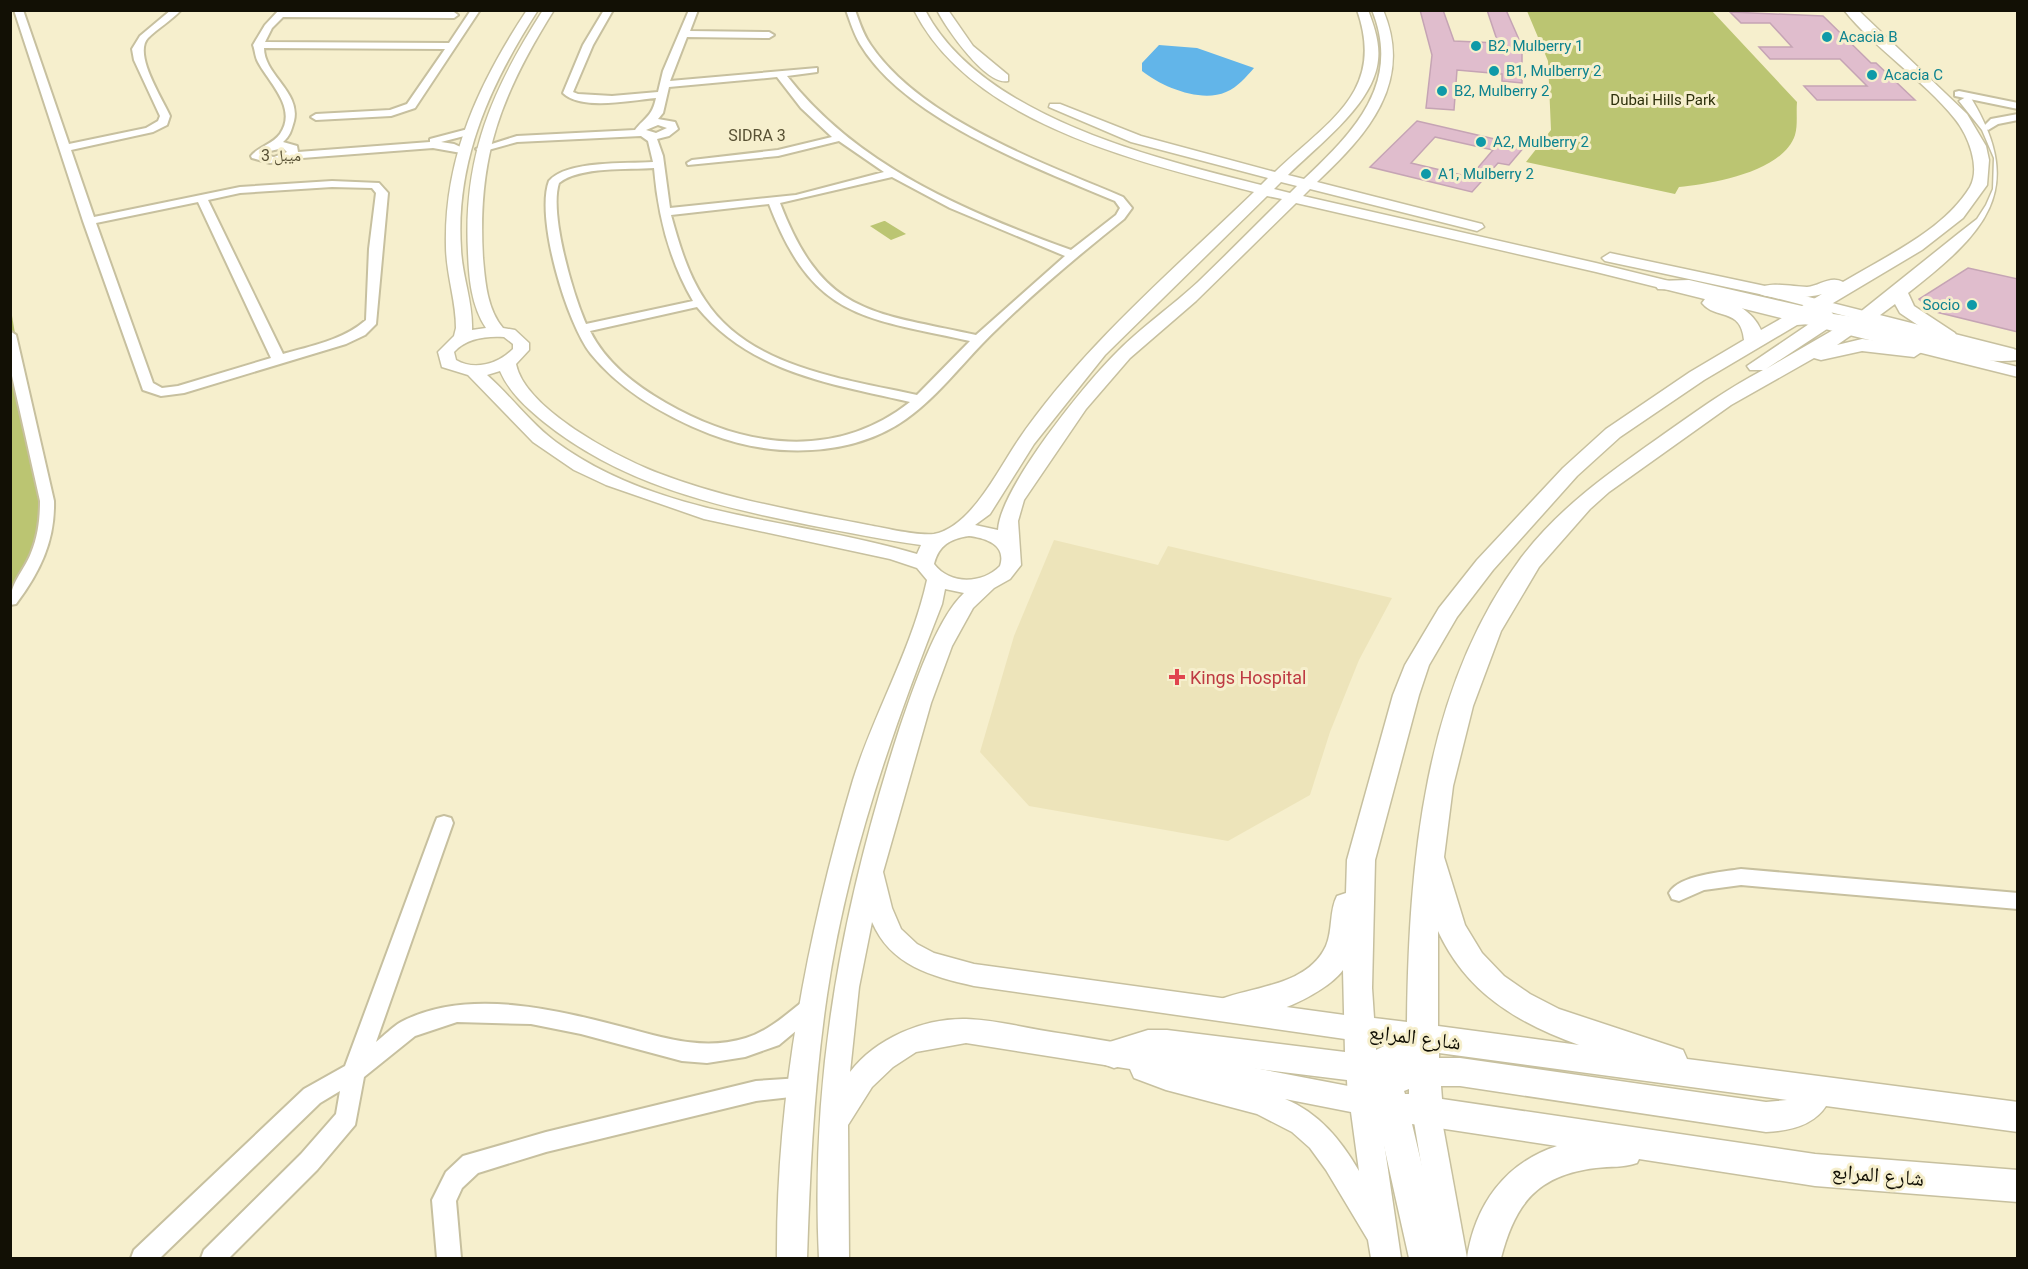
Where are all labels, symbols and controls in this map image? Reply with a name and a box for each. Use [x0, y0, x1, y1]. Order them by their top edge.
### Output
place label: Acacia B [1839, 28, 1898, 46]
marker: Acacia B [1820, 30, 1834, 44]
place label: B2, Mulberry 1 [1488, 37, 1583, 55]
marker: B2, Mulberry 1 [1469, 39, 1483, 53]
place label: B1, Mulberry 2 [1506, 62, 1601, 80]
marker: B1, Mulberry 2 [1487, 64, 1501, 78]
place label: Acacia C [1884, 66, 1943, 84]
marker: Acacia C [1865, 68, 1879, 82]
place label: B2, Mulberry 2 [1454, 82, 1549, 100]
marker: B2, Mulberry 2 [1435, 84, 1449, 98]
park label: Dubai Hills Park [1610, 91, 1716, 109]
district label: SIDRA 3 [728, 126, 786, 145]
place label: A2, Mulberry 2 [1493, 133, 1589, 151]
marker: A2, Mulberry 2 [1474, 135, 1488, 149]
district label: ميبل 3 [261, 146, 301, 166]
place label: A1, Mulberry 2 [1438, 165, 1534, 183]
marker: A1, Mulberry 2 [1419, 167, 1433, 181]
place label: Socio [1922, 296, 1960, 314]
marker: Socio [1965, 298, 1979, 312]
place label: Kings Hospital [1190, 667, 1306, 688]
marker: Kings Hospital [1168, 668, 1186, 686]
street label: شارع المرابع [1367, 1019, 1462, 1056]
street label: شارع المرابع [1831, 1159, 1925, 1192]

